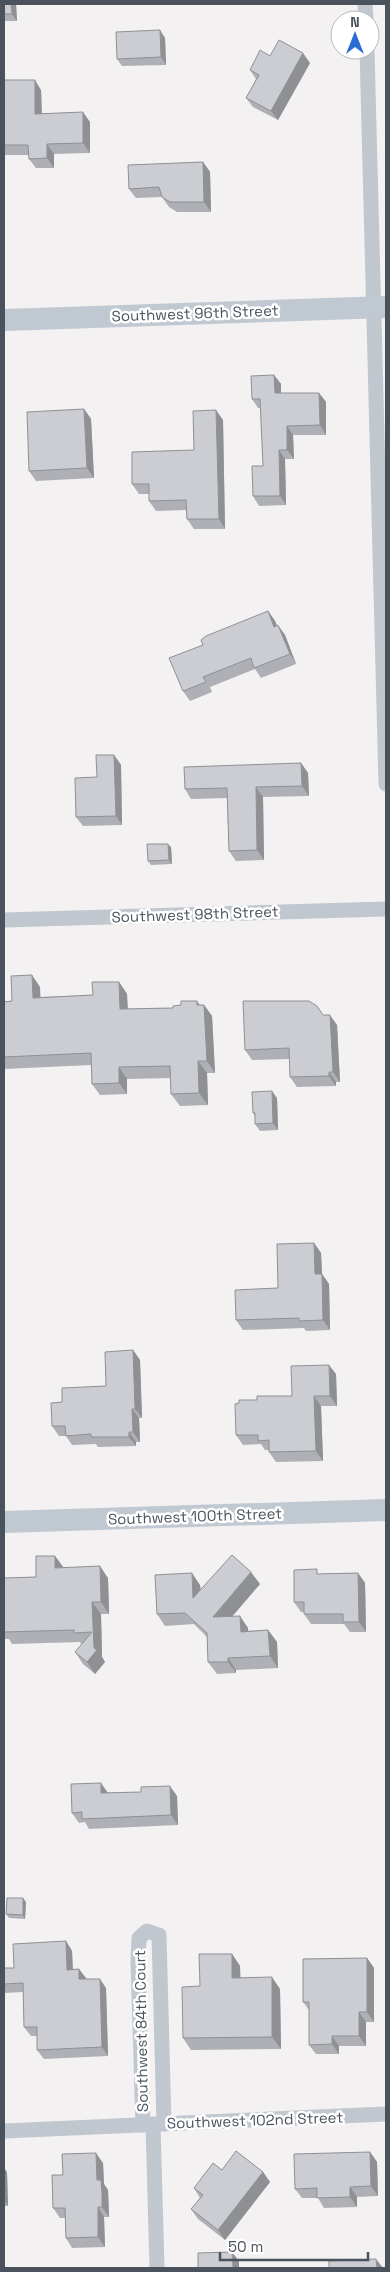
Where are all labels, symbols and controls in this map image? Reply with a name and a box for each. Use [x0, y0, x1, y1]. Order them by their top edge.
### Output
north arrow [330, 10, 380, 60]
text: N [350, 13, 360, 31]
street label: Southwest 96th Street [111, 301, 279, 325]
street label: Southwest 98th Street [111, 902, 279, 926]
street label: Southwest 100th Street [108, 1503, 282, 1529]
street label: Southwest 84th Court [130, 1950, 152, 2112]
street label: Southwest 102nd Street [167, 2107, 344, 2133]
scale bar [220, 2230, 368, 2262]
text: 50 m [228, 2237, 263, 2256]

